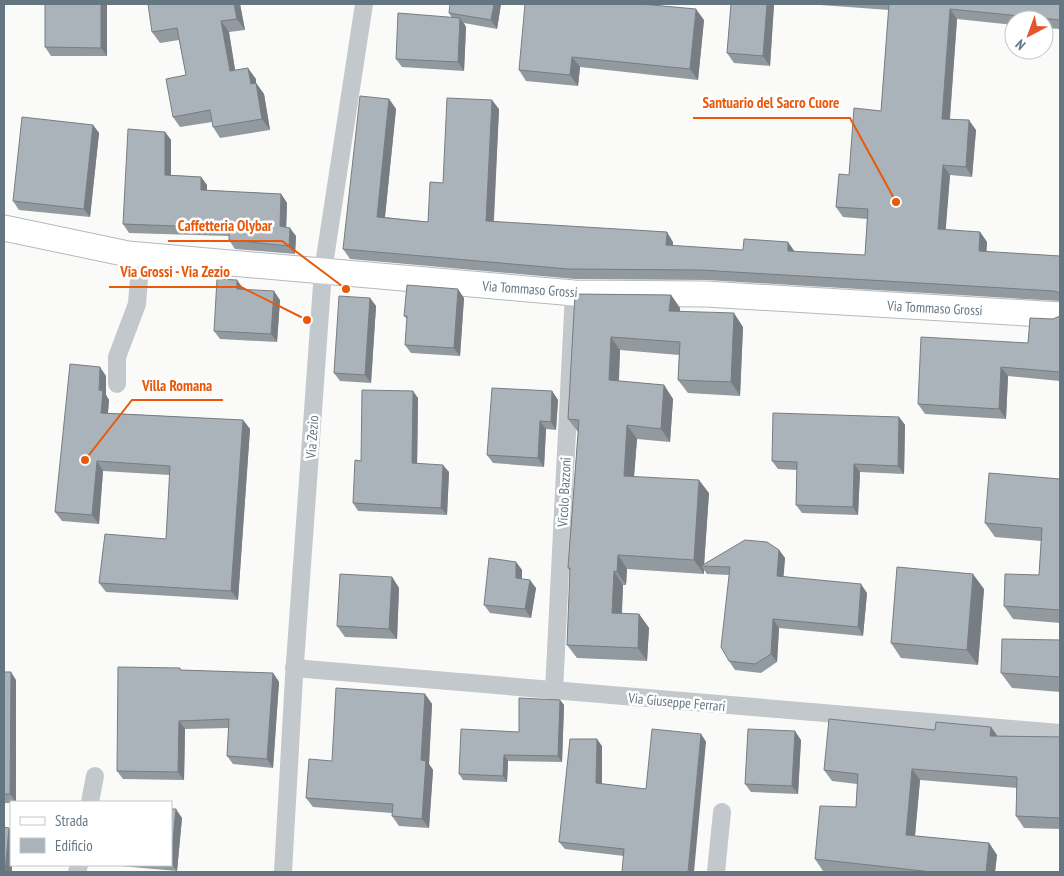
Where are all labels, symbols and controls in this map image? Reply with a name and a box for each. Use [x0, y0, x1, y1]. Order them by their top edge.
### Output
north arrow [1004, 10, 1054, 60]
text: N [1012, 36, 1029, 54]
callout: Santuario del Sacro Cuore [693, 88, 850, 118]
text: Santuario del Sacro Cuore [702, 93, 840, 112]
callout: Caffetteria Olybar [168, 211, 282, 241]
text: Caffetteria Olybar [178, 216, 273, 235]
callout: Via Grossi - Via Zezio [109, 257, 241, 287]
text: Via Grossi - Via Zezio [119, 262, 230, 281]
street label: Via Tommaso Grossi [481, 277, 578, 301]
street label: Via Tommaso Grossi [886, 296, 983, 319]
callout: Villa Romana [132, 370, 223, 400]
text: Villa Romana [141, 376, 212, 395]
street label: Via Zezio [301, 415, 322, 460]
street label: Vicolo Bazzoni [553, 457, 575, 528]
street label: Via Giuseppe Ferrari [627, 689, 726, 715]
legend [10, 801, 172, 866]
text: Strada [55, 811, 88, 830]
text: Edificio [55, 836, 93, 855]

